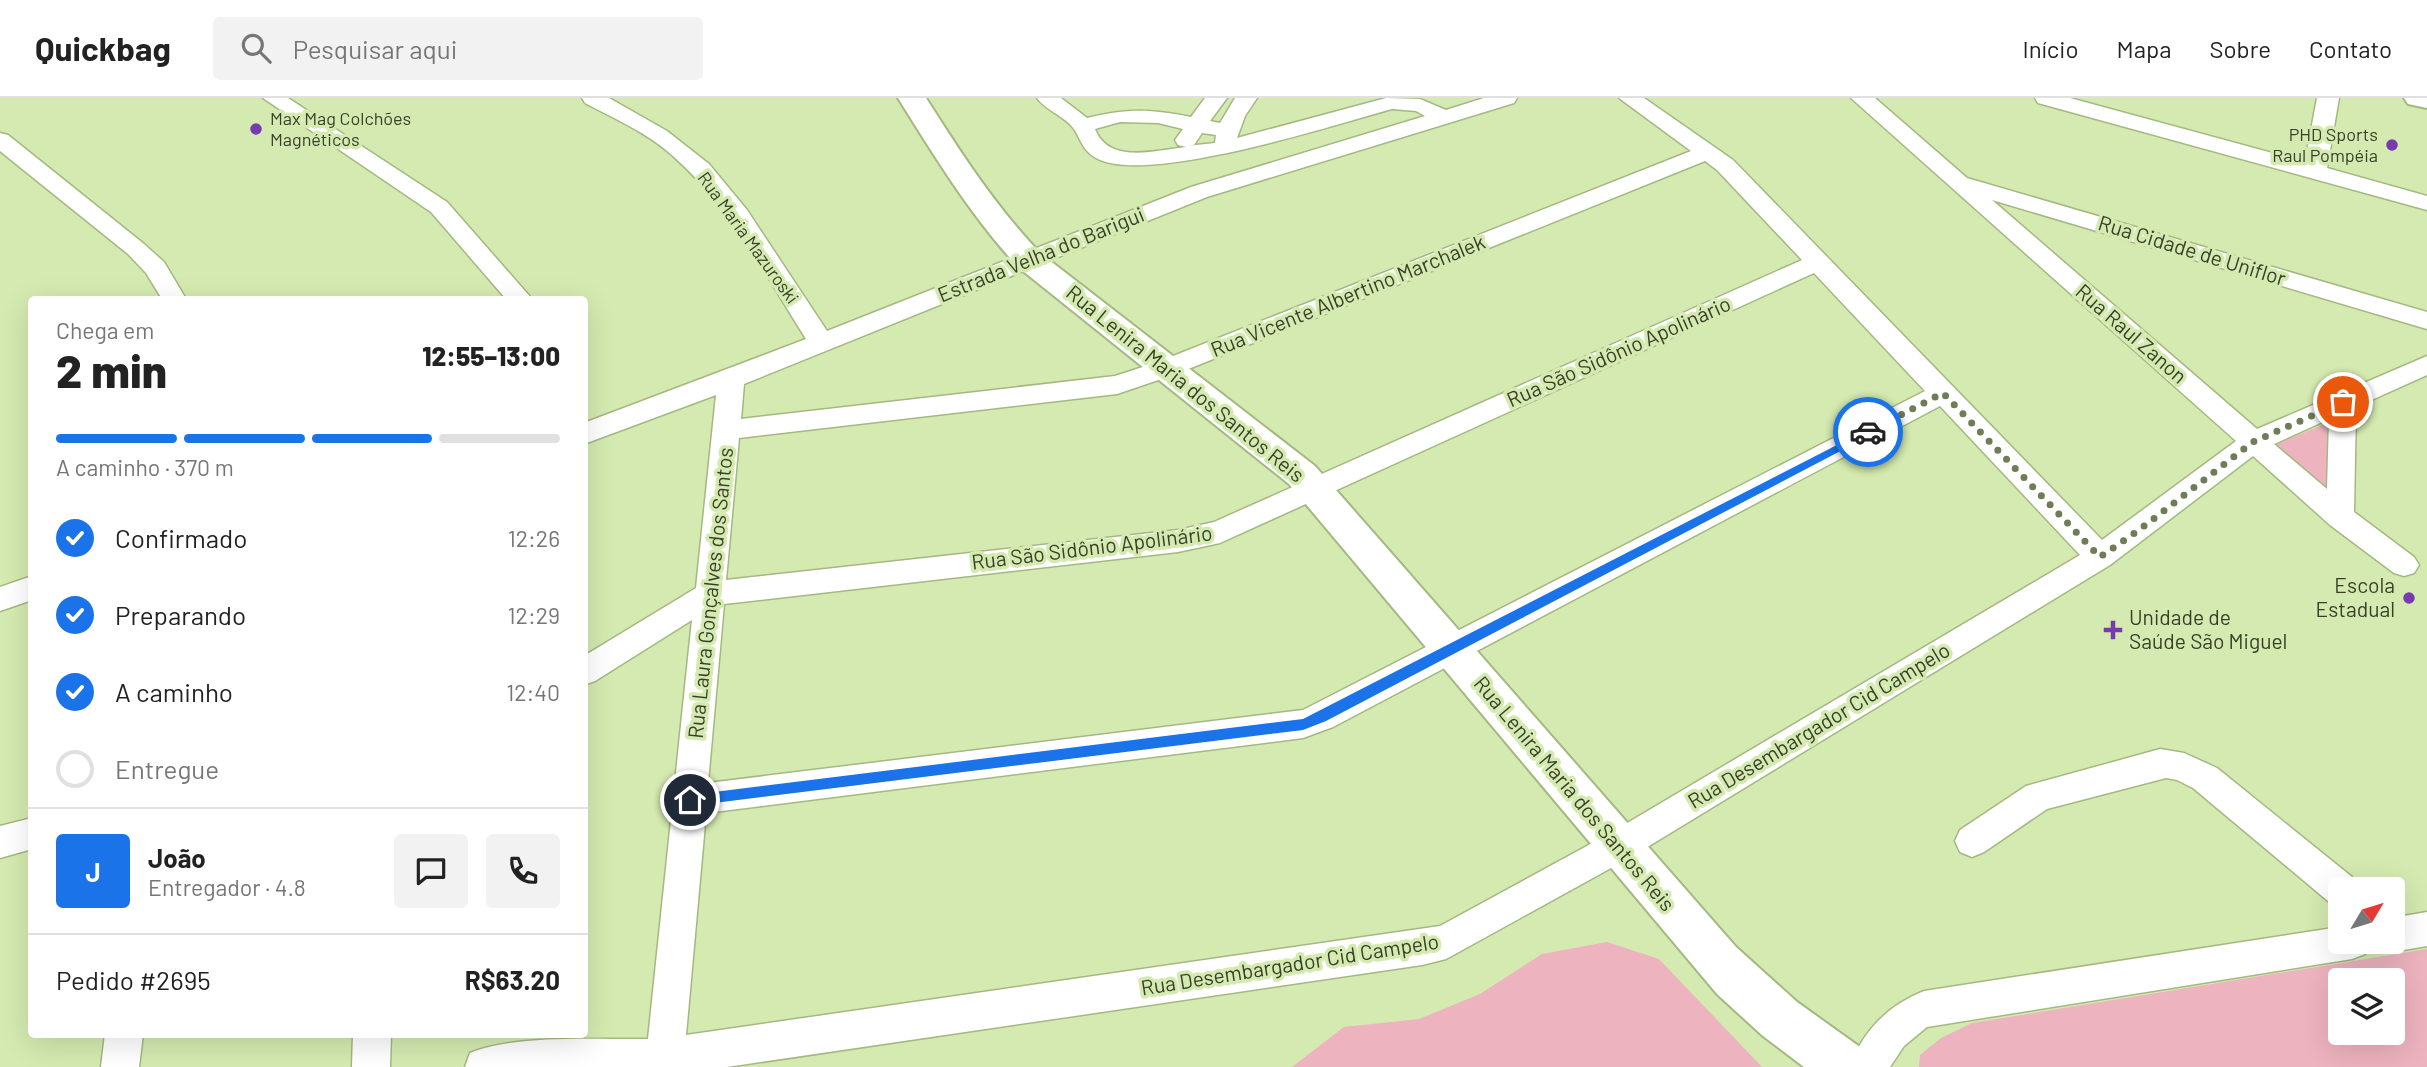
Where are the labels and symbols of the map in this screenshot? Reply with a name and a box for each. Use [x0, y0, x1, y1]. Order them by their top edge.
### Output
place label: Max Mag Colchões Magnéticos [270, 107, 411, 150]
marker: Max Mag Colchões Magnéticos [248, 121, 264, 137]
place label: PHD Sports Raul Pompéia [2272, 123, 2378, 166]
marker: PHD Sports Raul Pompéia [2384, 137, 2400, 153]
street label: Rua Maria Mazuroski [694, 167, 804, 308]
street label: Estrada Velha do Barigui [934, 201, 1147, 307]
street label: Rua Cidade de Uniflor [2096, 209, 2290, 290]
street label: Rua Vicente Albertino Marchalek [1207, 228, 1488, 361]
street label: Rua Raul Zanon [2071, 278, 2193, 388]
street label: Rua Lenira Maria dos Santos Reis [1062, 279, 1310, 487]
street label: Rua São Sidônio Apolinário [1503, 290, 1734, 411]
pin [2313, 372, 2373, 432]
courier [1833, 397, 1903, 467]
street label: Rua Laura Gonçalves dos Santos [682, 446, 737, 740]
street label: Rua São Sidônio Apolinário [970, 519, 1214, 574]
place label: Escola Estadual [2316, 572, 2395, 621]
marker: Escola Estadual [2401, 590, 2417, 606]
place label: Unidade de Saúde São Miguel [2129, 604, 2287, 653]
marker: Unidade de Saúde São Miguel [2103, 620, 2123, 640]
street label: Rua Desembargador Cid Campelo [1683, 636, 1954, 813]
street label: Rua Lenira Maria dos Santos Reis [1469, 670, 1681, 916]
pin [660, 770, 720, 830]
north arrow [2328, 877, 2404, 954]
street label: Rua Desembargador Cid Campelo [1139, 928, 1441, 999]

